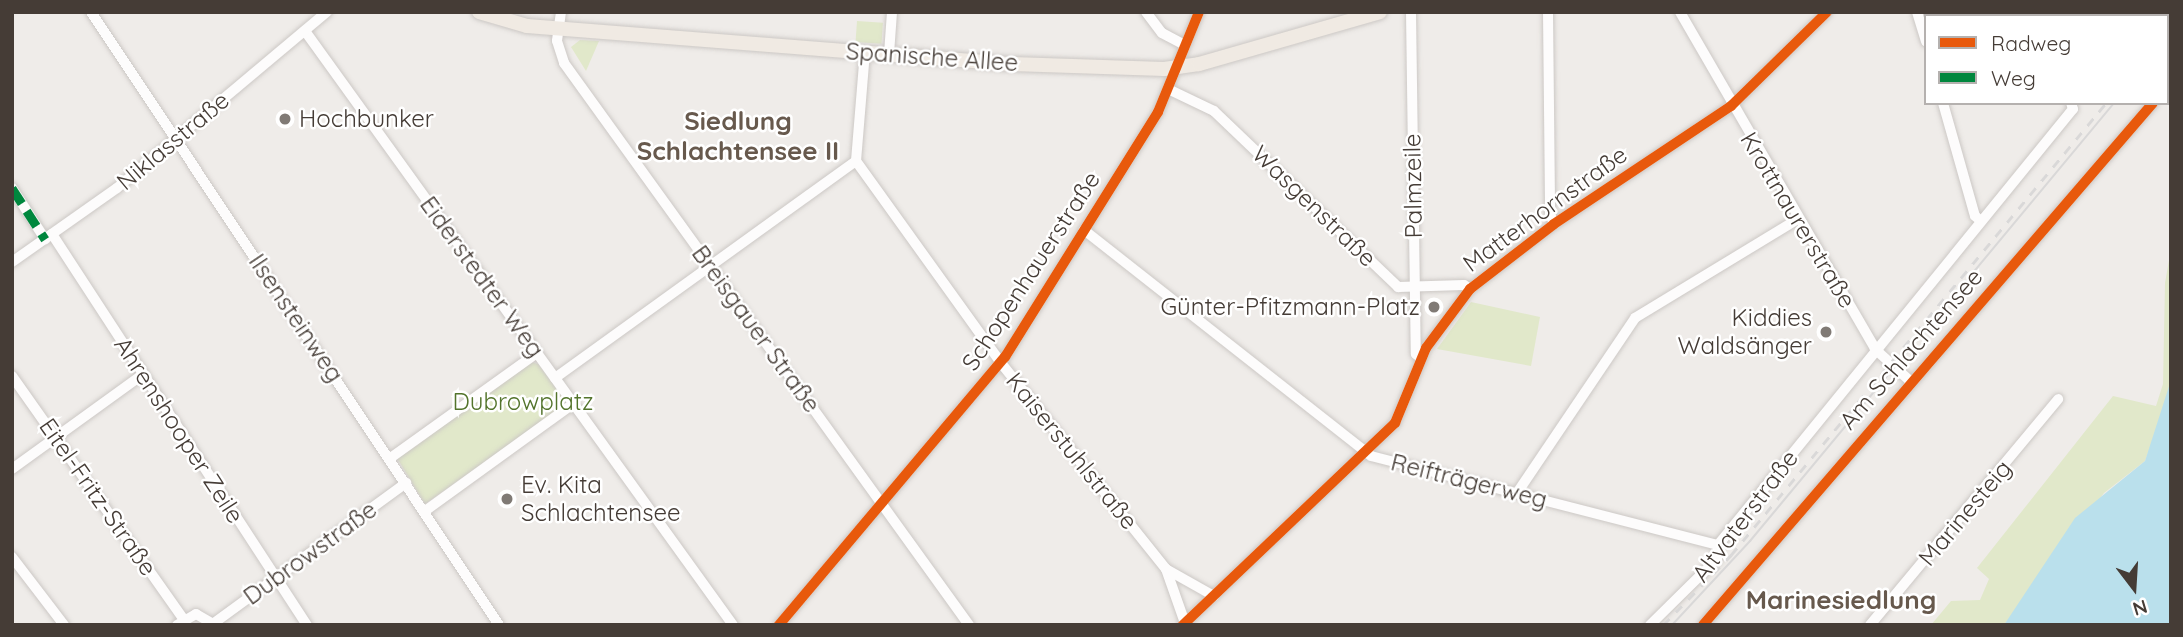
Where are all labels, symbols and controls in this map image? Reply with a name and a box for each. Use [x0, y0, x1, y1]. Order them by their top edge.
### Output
legend [1924, 14, 2169, 105]
text: Radweg [1991, 30, 2071, 56]
street label: Spanische Allee [845, 37, 1019, 77]
text: Weg [1991, 65, 2036, 91]
street label: Niklasstraße [111, 86, 235, 196]
place label: Hochbunker [299, 105, 434, 133]
district label: Siedlung Schlachtensee II [637, 105, 839, 166]
marker: Hochbunker [277, 111, 293, 127]
street label: Krottnaurerstraße [1734, 127, 1862, 313]
street label: Palmzeile [1398, 133, 1428, 239]
street label: Wasgenstraße [1246, 139, 1382, 273]
street label: Matterhornstraße [1457, 140, 1633, 278]
street label: Schopenhauerstraße [956, 166, 1106, 376]
street label: Eiderstedter Weg [414, 191, 550, 363]
street label: Breisgauer Straße [686, 240, 826, 418]
street label: Ilsensteinweg [243, 248, 349, 388]
street label: Am Schlachtensee [1833, 263, 1989, 435]
place label: Günter-Pfitzmann-Platz [1160, 293, 1420, 321]
marker: Günter-Pfitzmann-Platz [1426, 299, 1442, 315]
place label: Kiddies Waldsänger [1678, 304, 1812, 360]
marker: Kiddies Waldsänger [1818, 324, 1834, 340]
street label: Ahrenshooper Zeile [108, 332, 250, 528]
street label: Kaiserstuhlstraße [1000, 367, 1144, 535]
park label: Dubrowplatz [453, 388, 593, 416]
street label: Eitel-Fritz-Straße [33, 413, 163, 581]
street label: Altvaterstraße [1686, 444, 1804, 588]
street label: Reifträgerweg [1388, 448, 1550, 514]
street label: Marinesteig [1912, 454, 2018, 572]
place label: Ev. Kita Schlachtensee [521, 471, 681, 527]
marker: Ev. Kita Schlachtensee [499, 491, 515, 507]
street label: Dubrowstraße [238, 495, 382, 611]
north arrow [2099, 553, 2169, 623]
district label: Marinesiedlung [1746, 584, 1936, 616]
text: N [2130, 595, 2150, 622]

